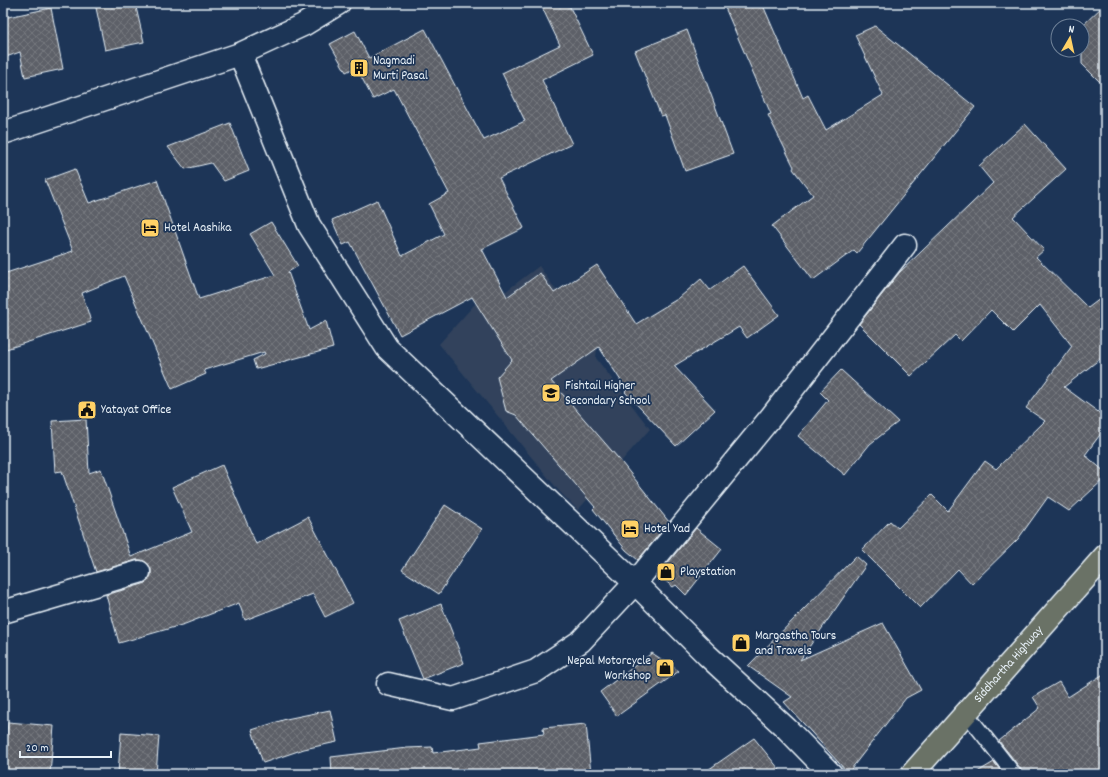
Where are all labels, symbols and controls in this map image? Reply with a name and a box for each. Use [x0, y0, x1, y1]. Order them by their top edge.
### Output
north arrow [1050, 18, 1090, 58]
text: N [1067, 22, 1076, 39]
place label: Nagmadi Murti Pasal [373, 52, 428, 86]
building icon: Nagmadi Murti Pasal [348, 57, 370, 79]
hotel icon: Hotel Aashika [139, 217, 161, 239]
place label: Hotel Aashika [164, 219, 232, 238]
place label: Fishtail Higher Secondary School [565, 377, 650, 411]
school or university icon: Fishtail Higher Secondary School [540, 382, 562, 404]
public building icon: Yatayat Office [76, 399, 98, 421]
place label: Yatayat Office [101, 401, 171, 420]
hotel icon: Hotel Yad [619, 518, 641, 540]
place label: Hotel Yad [644, 520, 690, 539]
shop icon: Playstation [655, 561, 677, 583]
place label: Playstation [680, 563, 736, 582]
street label: Siddhartha Highway [969, 621, 1049, 708]
place label: Margastha Tours and Travels [755, 627, 836, 661]
shop icon: Margastha Tours and Travels [730, 632, 752, 654]
place label: Nepal Motorcycle Workshop [567, 652, 651, 686]
shop icon: Nepal Motorcycle Workshop [654, 657, 676, 679]
scale bar [20, 733, 111, 759]
text: 20 m [26, 740, 49, 757]

